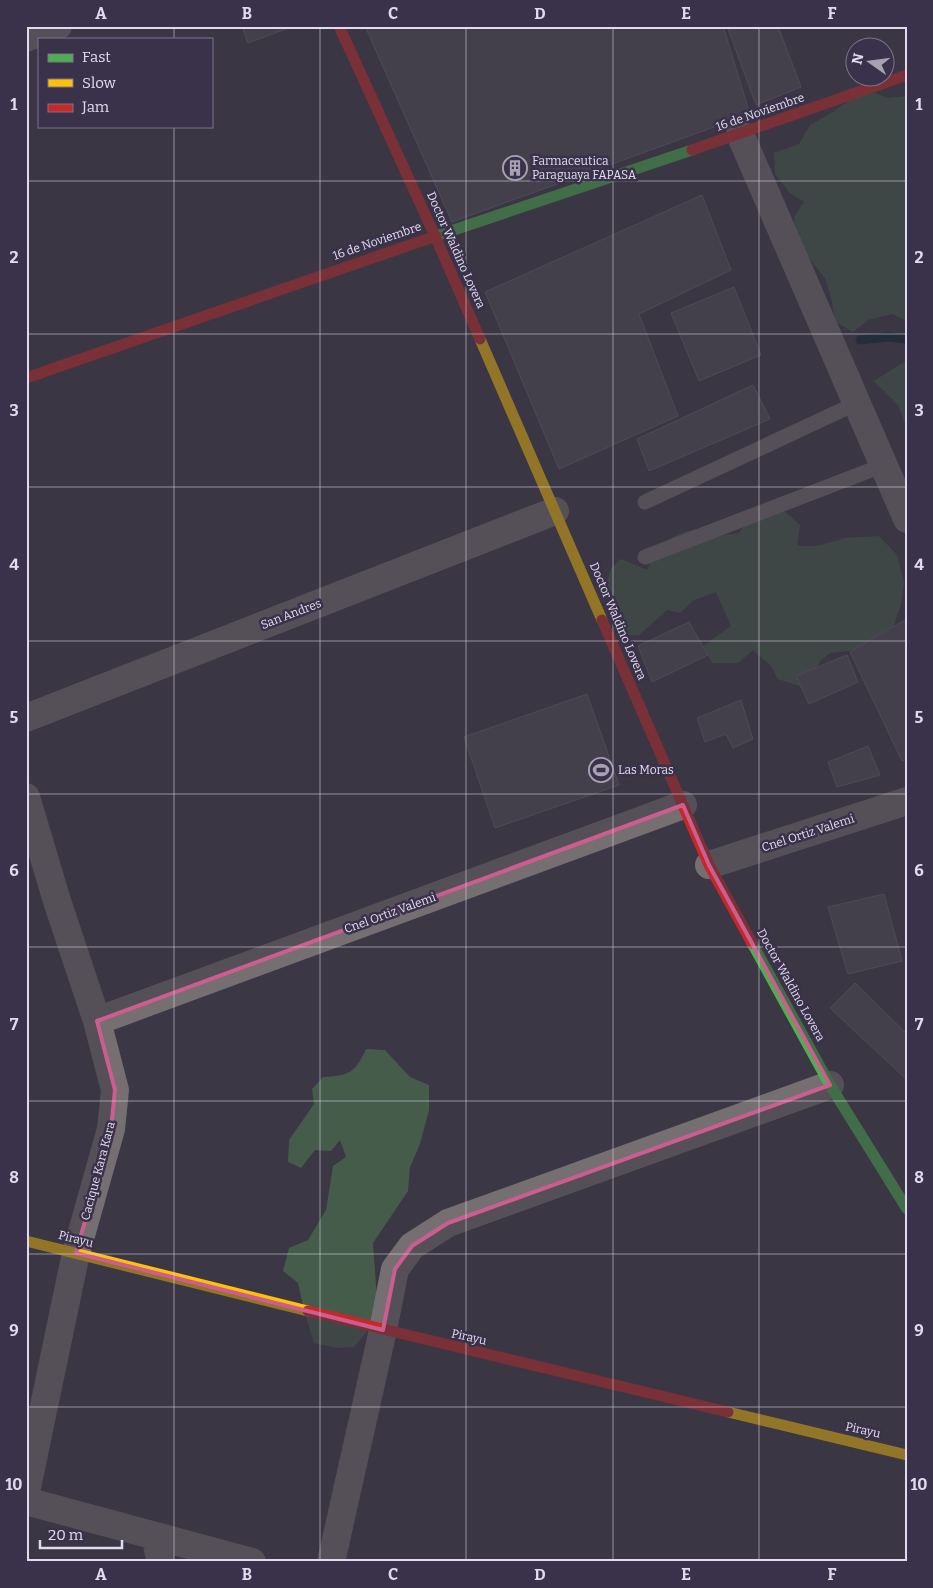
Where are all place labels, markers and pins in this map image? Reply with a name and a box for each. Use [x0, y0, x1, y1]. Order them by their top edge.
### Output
place label: Farmaceutica Paraguaya FAPASA [532, 154, 637, 182]
building icon: Farmaceutica Paraguaya FAPASA [502, 155, 528, 181]
sports icon: Las Moras [588, 757, 614, 783]
place label: Las Moras [618, 763, 674, 777]

